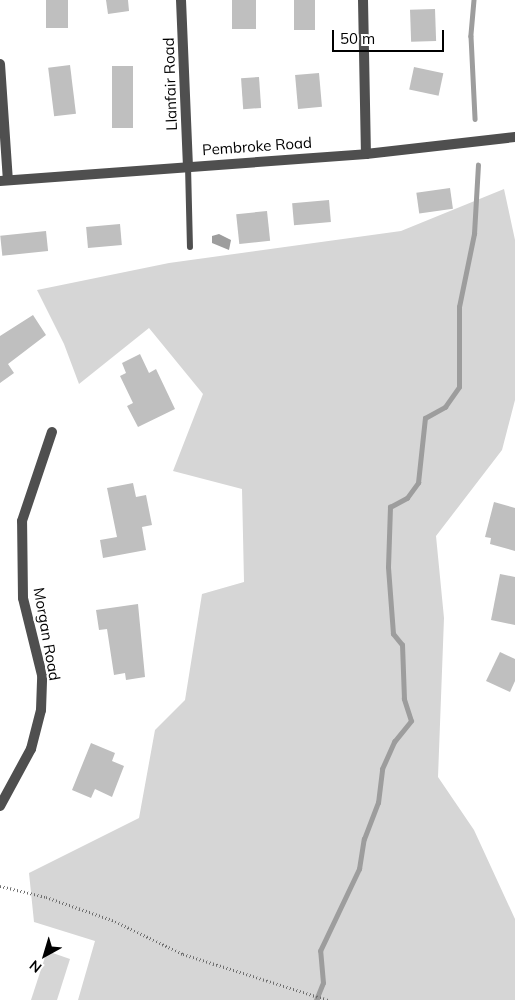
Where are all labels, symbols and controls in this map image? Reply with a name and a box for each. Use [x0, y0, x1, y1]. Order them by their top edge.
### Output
scale bar [335, 20, 448, 52]
text: 50 m [340, 29, 375, 48]
street label: Llanfair Road [159, 37, 181, 131]
street label: Pembroke Road [201, 133, 313, 159]
street label: Morgan Road [30, 586, 64, 682]
north arrow [20, 930, 70, 980]
text: N [26, 956, 45, 977]

